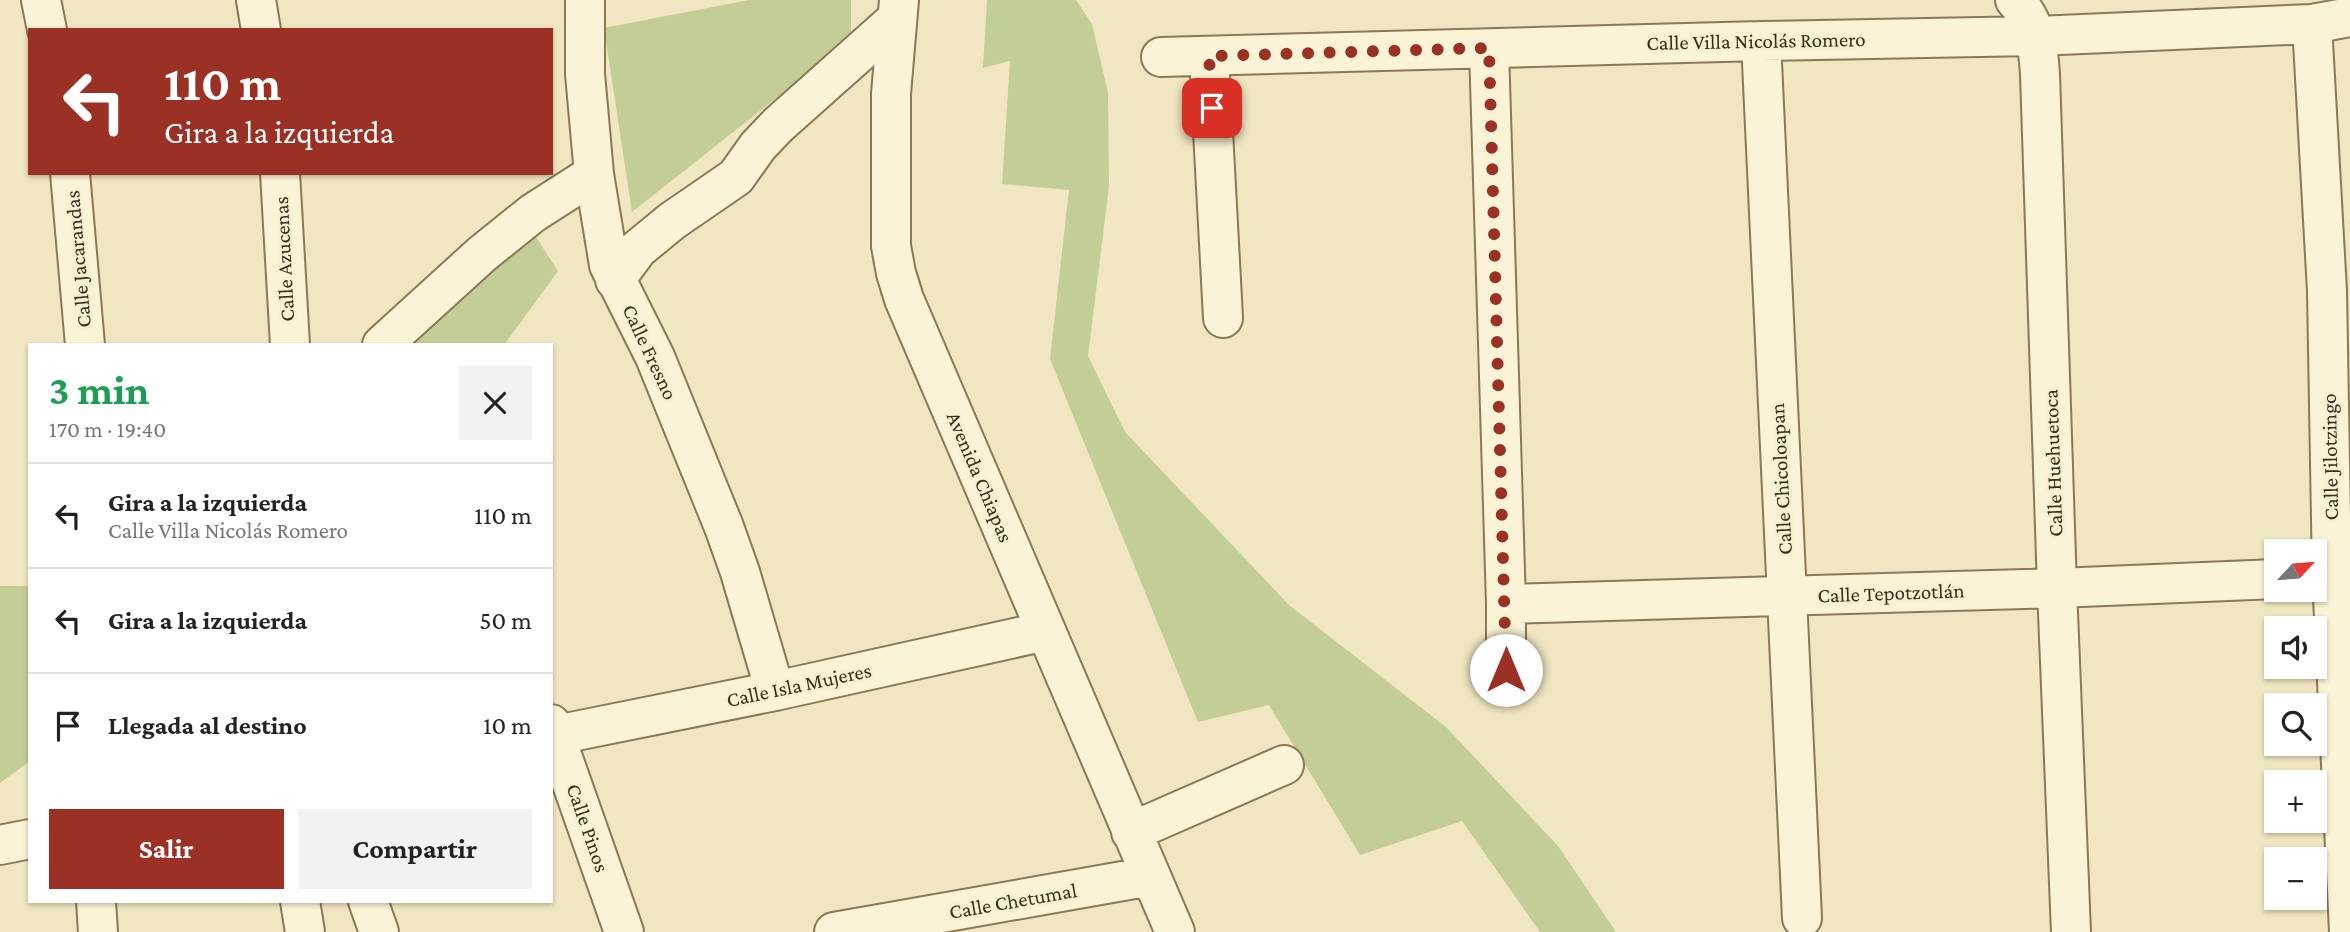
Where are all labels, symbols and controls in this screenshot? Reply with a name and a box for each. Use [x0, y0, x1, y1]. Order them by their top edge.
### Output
street label: Calle Villa Nicolás Romero [1646, 27, 1866, 55]
icon: left [49, 56, 140, 147]
text: 110 m [164, 56, 281, 111]
pin [1182, 78, 1242, 138]
icon: arrive [1193, 89, 1231, 127]
text: Gira a la izquierda [164, 114, 394, 150]
street label: Calle Jacarandas [60, 189, 96, 329]
street label: Calle Azucenas [269, 196, 299, 322]
street label: Calle Fresno [617, 300, 683, 404]
text: 3 min [49, 366, 149, 413]
button: close [458, 366, 532, 440]
street label: Calle Huehuetoca [2038, 389, 2068, 537]
street label: Calle Jilotzingo [2317, 393, 2343, 521]
street label: Calle Chicoloapan [1765, 402, 1797, 556]
street label: Avenida Chiapas [942, 408, 1018, 546]
text: 170 m · 19:40 [49, 416, 166, 442]
text: Gira a la izquierda [108, 488, 307, 517]
icon: left [49, 497, 87, 535]
text: 110 m [474, 501, 532, 530]
text: Calle Villa Nicolás Romero [108, 517, 348, 543]
north arrow [2264, 539, 2328, 602]
map controls [2264, 539, 2327, 910]
street label: Calle Tepotzotlán [1817, 578, 1965, 608]
icon: left [49, 602, 87, 640]
text: Gira a la izquierda [108, 606, 307, 635]
text: 50 m [479, 606, 532, 635]
button: sound [2264, 616, 2327, 679]
position arrow [1469, 633, 1543, 707]
street label: Calle Isla Mujeres [724, 658, 874, 712]
button: search [2264, 693, 2327, 756]
icon: arrive [49, 707, 87, 745]
text: Llegada al destino [108, 711, 307, 740]
text: 10 m [483, 711, 532, 740]
button: + [2264, 770, 2327, 833]
street label: Calle Pinos [562, 781, 614, 875]
button: Salir [49, 809, 284, 889]
button: Compartir [298, 809, 532, 889]
button: − [2264, 847, 2327, 910]
street label: Calle Chetumal [947, 878, 1079, 924]

